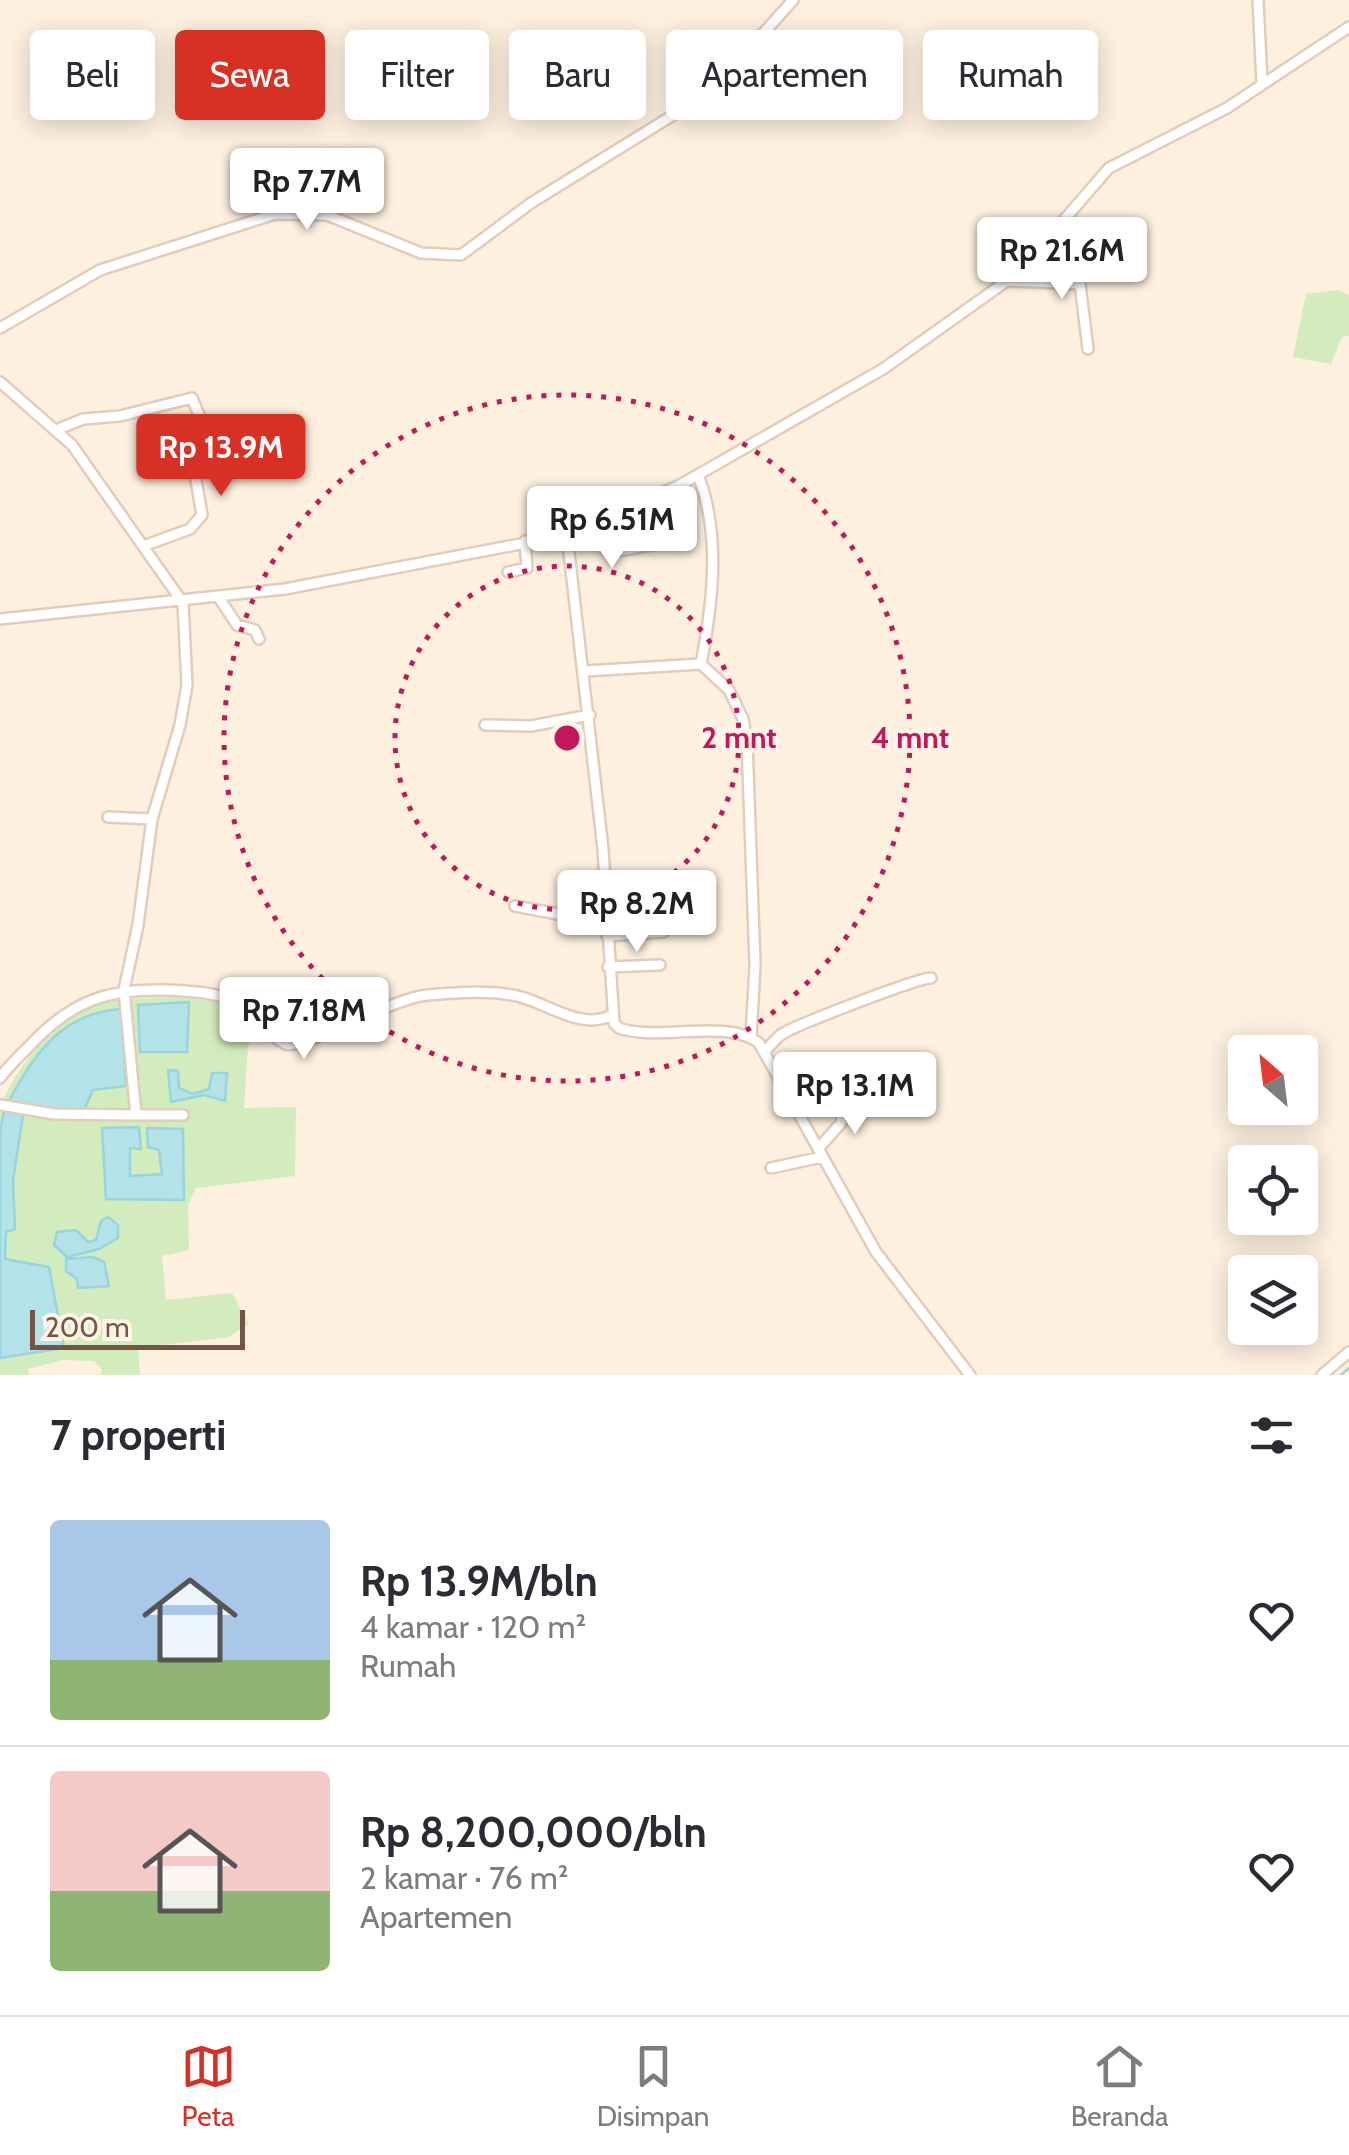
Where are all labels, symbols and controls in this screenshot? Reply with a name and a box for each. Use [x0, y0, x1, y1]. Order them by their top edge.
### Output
chip: Beli [30, 30, 155, 120]
chip: Sewa [175, 30, 325, 120]
chip: Filter [345, 30, 489, 120]
chip: Baru [509, 30, 646, 120]
chip: Apartemen [666, 30, 903, 120]
chip: Rumah [923, 30, 1098, 120]
pin: Rp 7.7M [215, 148, 399, 233]
text: Rp 7.7M [252, 161, 362, 200]
pin: Rp 21.6M [959, 217, 1165, 302]
text: Rp 21.6M [999, 230, 1125, 269]
pin: Rp 13.9M [118, 414, 324, 499]
text: Rp 13.9M [158, 427, 284, 466]
pin: Rp 6.51M [509, 486, 715, 571]
text: Rp 6.51M [549, 499, 675, 538]
text: 2 mnt [701, 719, 777, 756]
text: 4 mnt [871, 719, 949, 756]
centre of rings [549, 720, 585, 756]
pin: Rp 8.2M [545, 870, 729, 955]
text: Rp 8.2M [579, 883, 695, 922]
pin: Rp 7.18M [201, 977, 407, 1062]
text: Rp 7.18M [242, 990, 366, 1029]
north arrow [1228, 1035, 1318, 1125]
map controls [1228, 1035, 1318, 1345]
pin: Rp 13.1M [752, 1052, 958, 1137]
text: Rp 13.1M [795, 1065, 915, 1104]
button: locate [1228, 1145, 1318, 1235]
button: layers [1228, 1255, 1318, 1345]
scale bar [30, 1305, 245, 1350]
text: 200 m [45, 1310, 130, 1344]
icon: filters [1244, 1408, 1299, 1463]
text: 7 properti [50, 1409, 226, 1461]
text: Rp 13.9M/bln [360, 1555, 598, 1607]
icon: home [130, 1560, 250, 1680]
icon: heart [1244, 1593, 1299, 1648]
text: 4 kamar · 120 m² [360, 1607, 586, 1646]
text: Rumah [360, 1646, 456, 1685]
text: Rp 8,200,000/bln [360, 1806, 707, 1858]
icon: home [130, 1811, 250, 1931]
icon: heart [1244, 1844, 1299, 1899]
text: 2 kamar · 76 m² [360, 1858, 568, 1897]
text: Apartemen [360, 1897, 512, 1936]
tab: Peta [181, 2039, 236, 2133]
tab: Disimpan [597, 2039, 710, 2133]
tab: Beranda [1071, 2039, 1168, 2133]

